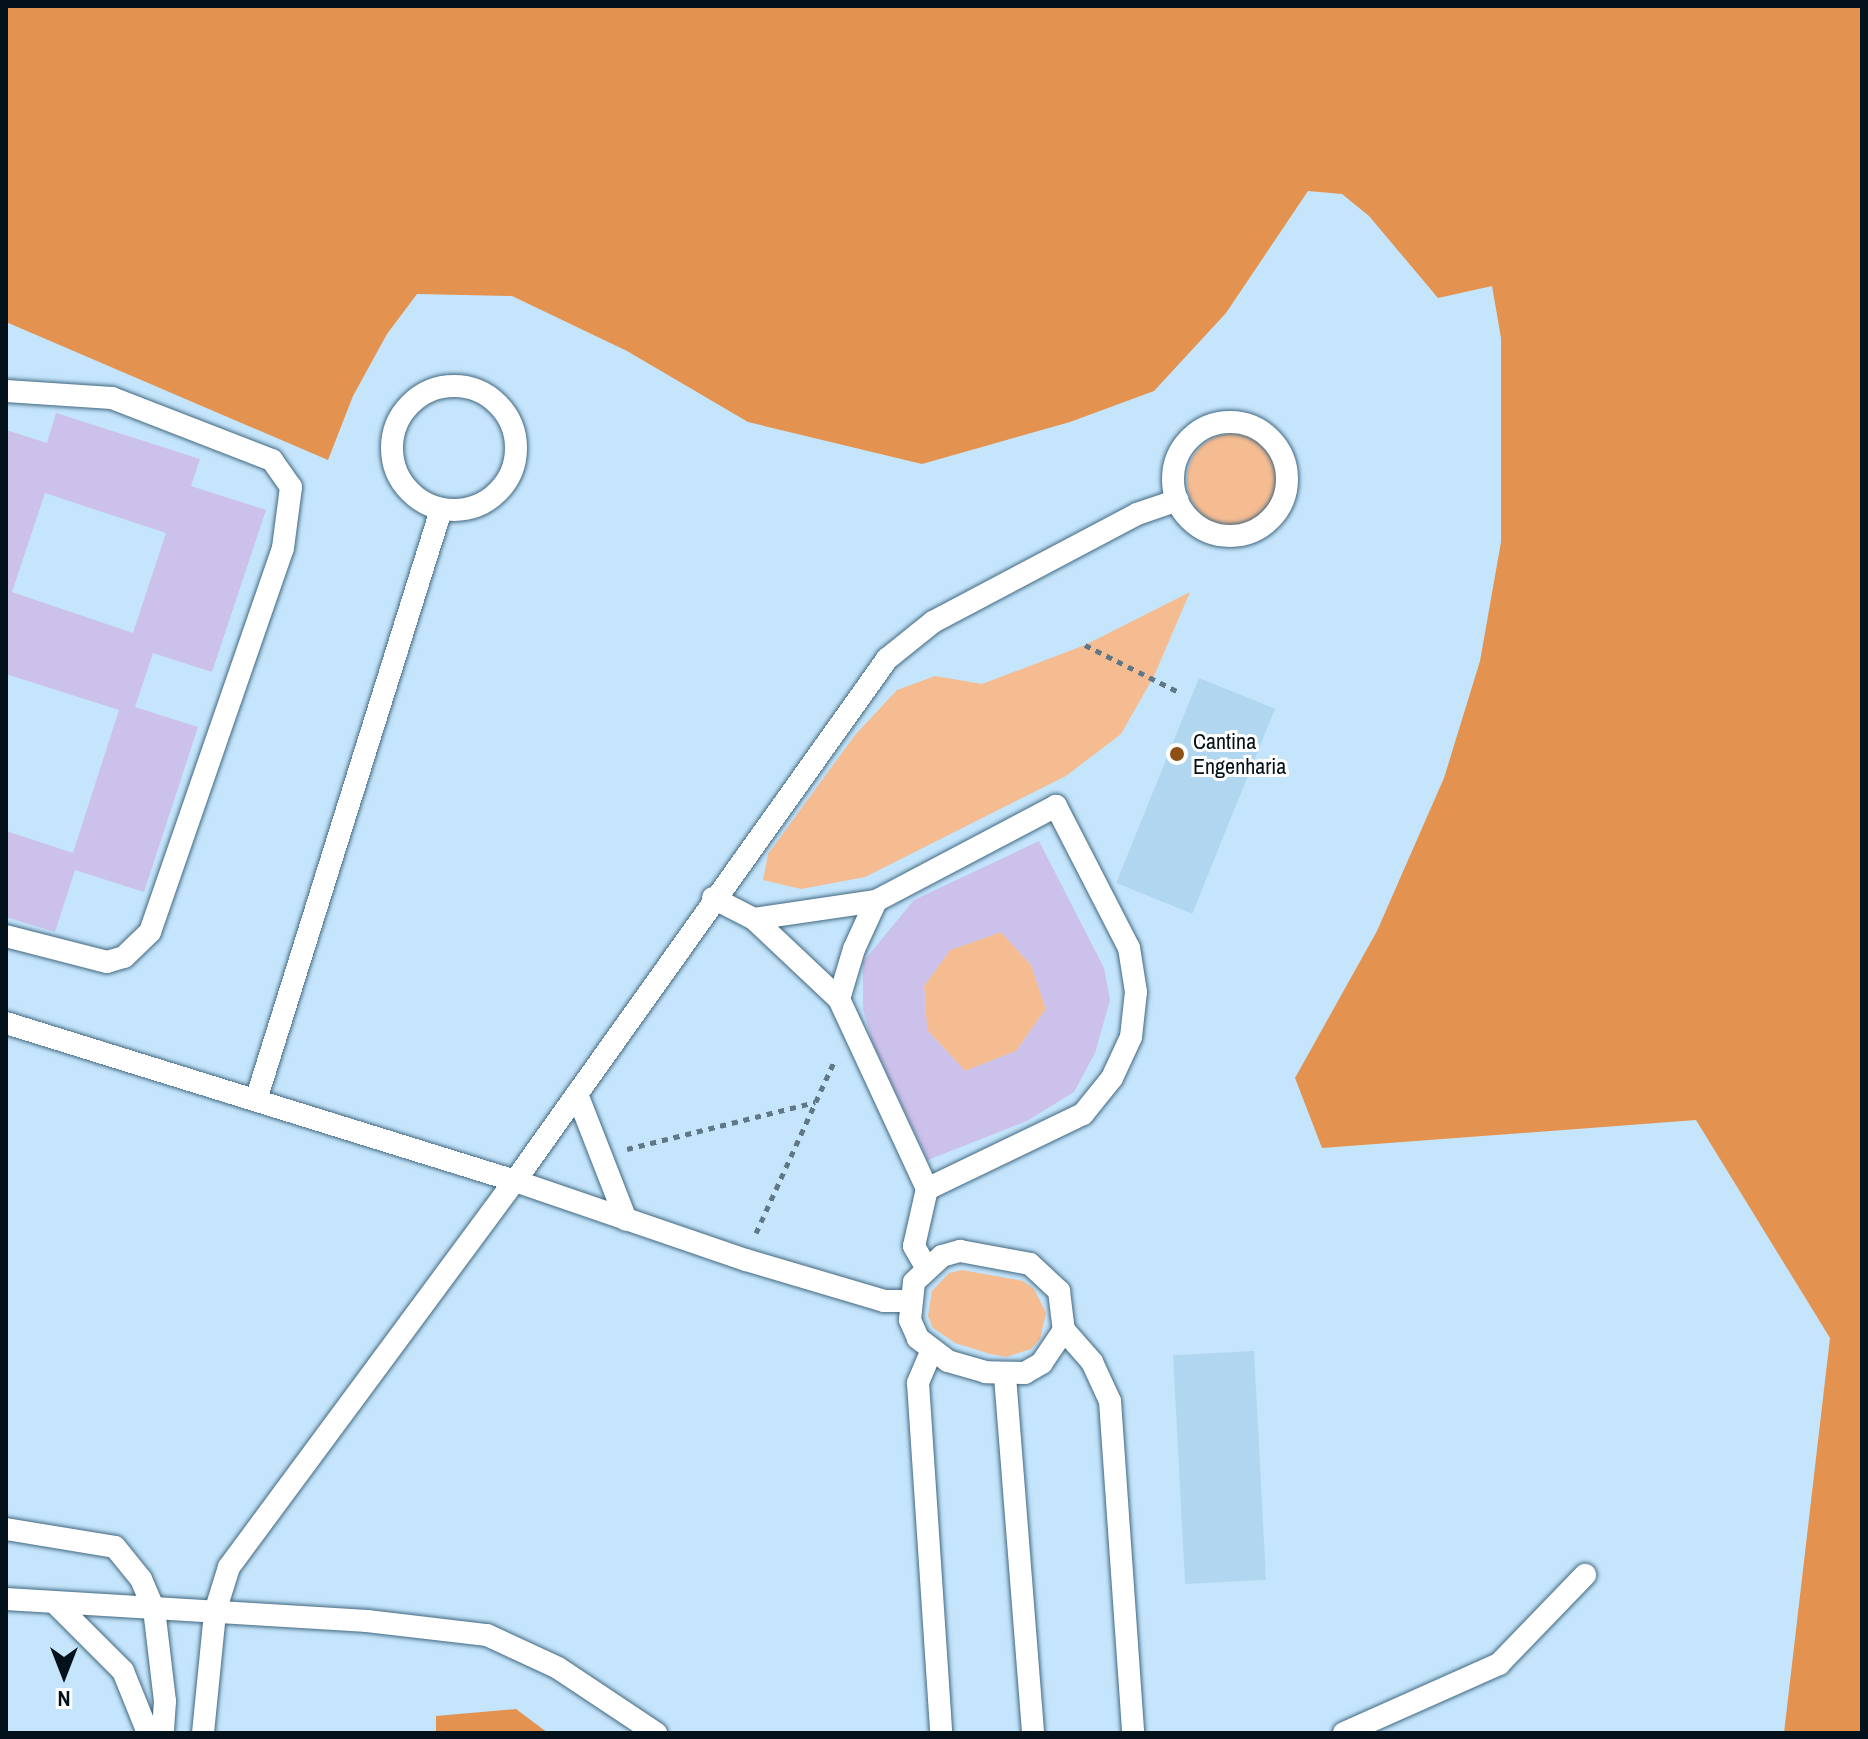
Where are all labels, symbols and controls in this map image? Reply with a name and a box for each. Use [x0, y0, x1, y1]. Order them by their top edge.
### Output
place label: Cantina Engenharia [1193, 728, 1286, 780]
marker: Cantina Engenharia [1168, 745, 1186, 763]
north arrow [24, 1635, 104, 1715]
text: N [57, 1684, 71, 1714]

